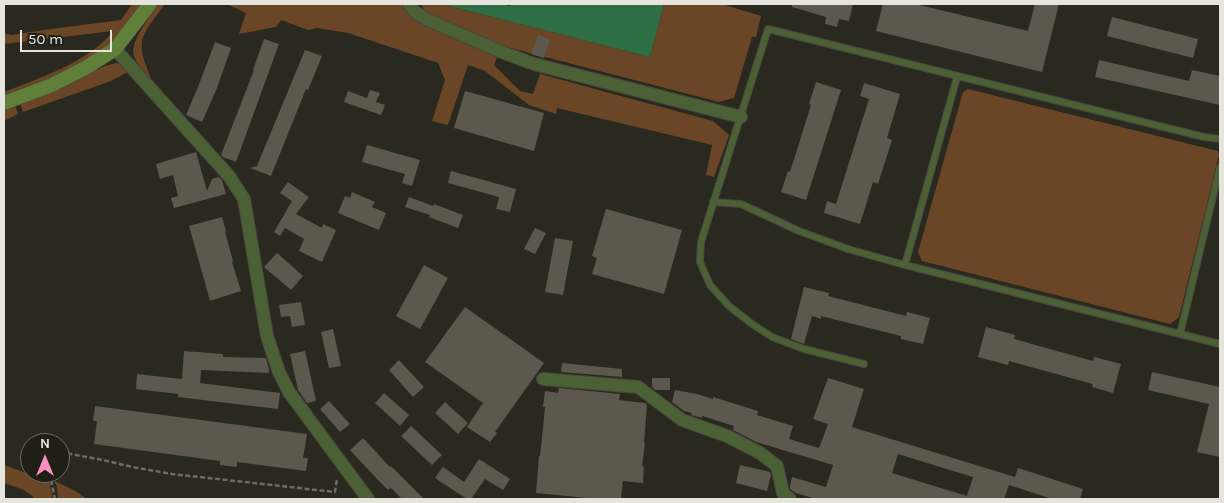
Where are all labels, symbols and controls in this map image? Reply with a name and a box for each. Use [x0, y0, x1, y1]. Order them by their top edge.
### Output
scale bar [22, 20, 115, 52]
text: 50 m [28, 30, 63, 48]
north arrow [20, 433, 70, 483]
text: N [40, 435, 50, 452]

